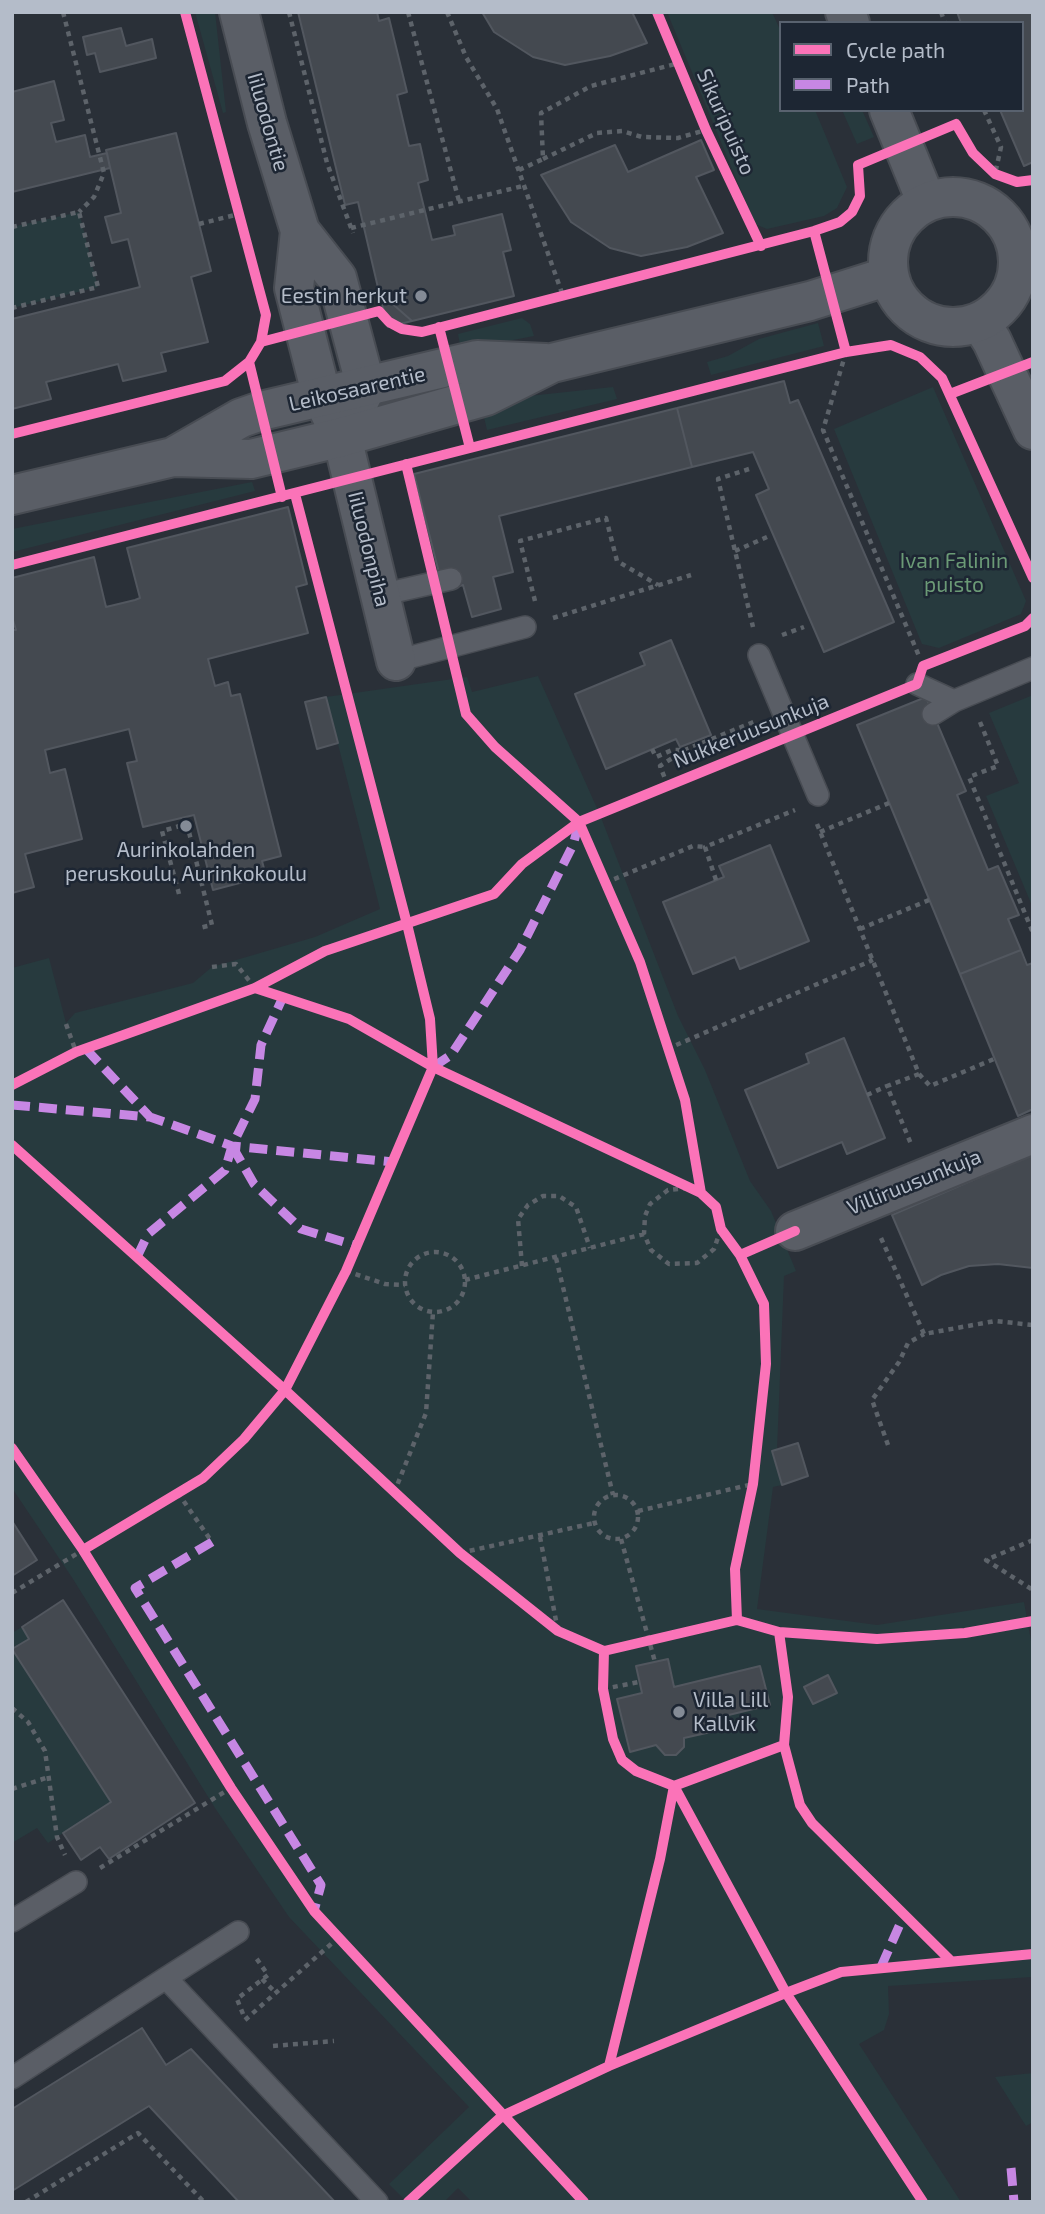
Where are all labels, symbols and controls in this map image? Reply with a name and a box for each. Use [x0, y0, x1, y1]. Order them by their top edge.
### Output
legend [779, 21, 1024, 112]
text: Cycle path [846, 37, 945, 62]
street label: Sikuripuisto [691, 65, 761, 179]
street label: Iiluodontie [242, 70, 294, 174]
text: Path [846, 72, 890, 97]
place label: Eestin herkut [281, 283, 407, 309]
marker: Eestin herkut [413, 288, 429, 304]
street label: Leikosaarentie [286, 361, 428, 417]
street label: Iiluodonpiha [342, 489, 396, 609]
park label: Ivan Falinin puisto [900, 548, 1008, 598]
street label: Nukkeruusunkuja [669, 688, 833, 774]
marker: Aurinkolahden peruskoulu, Aurinkokoulu [178, 818, 194, 834]
place label: Aurinkolahden peruskoulu, Aurinkokoulu [65, 837, 307, 887]
street label: Villiruusunkuja [843, 1144, 985, 1220]
place label: Villa Lill Kallvik [693, 1687, 768, 1737]
marker: Villa Lill Kallvik [671, 1704, 687, 1720]

